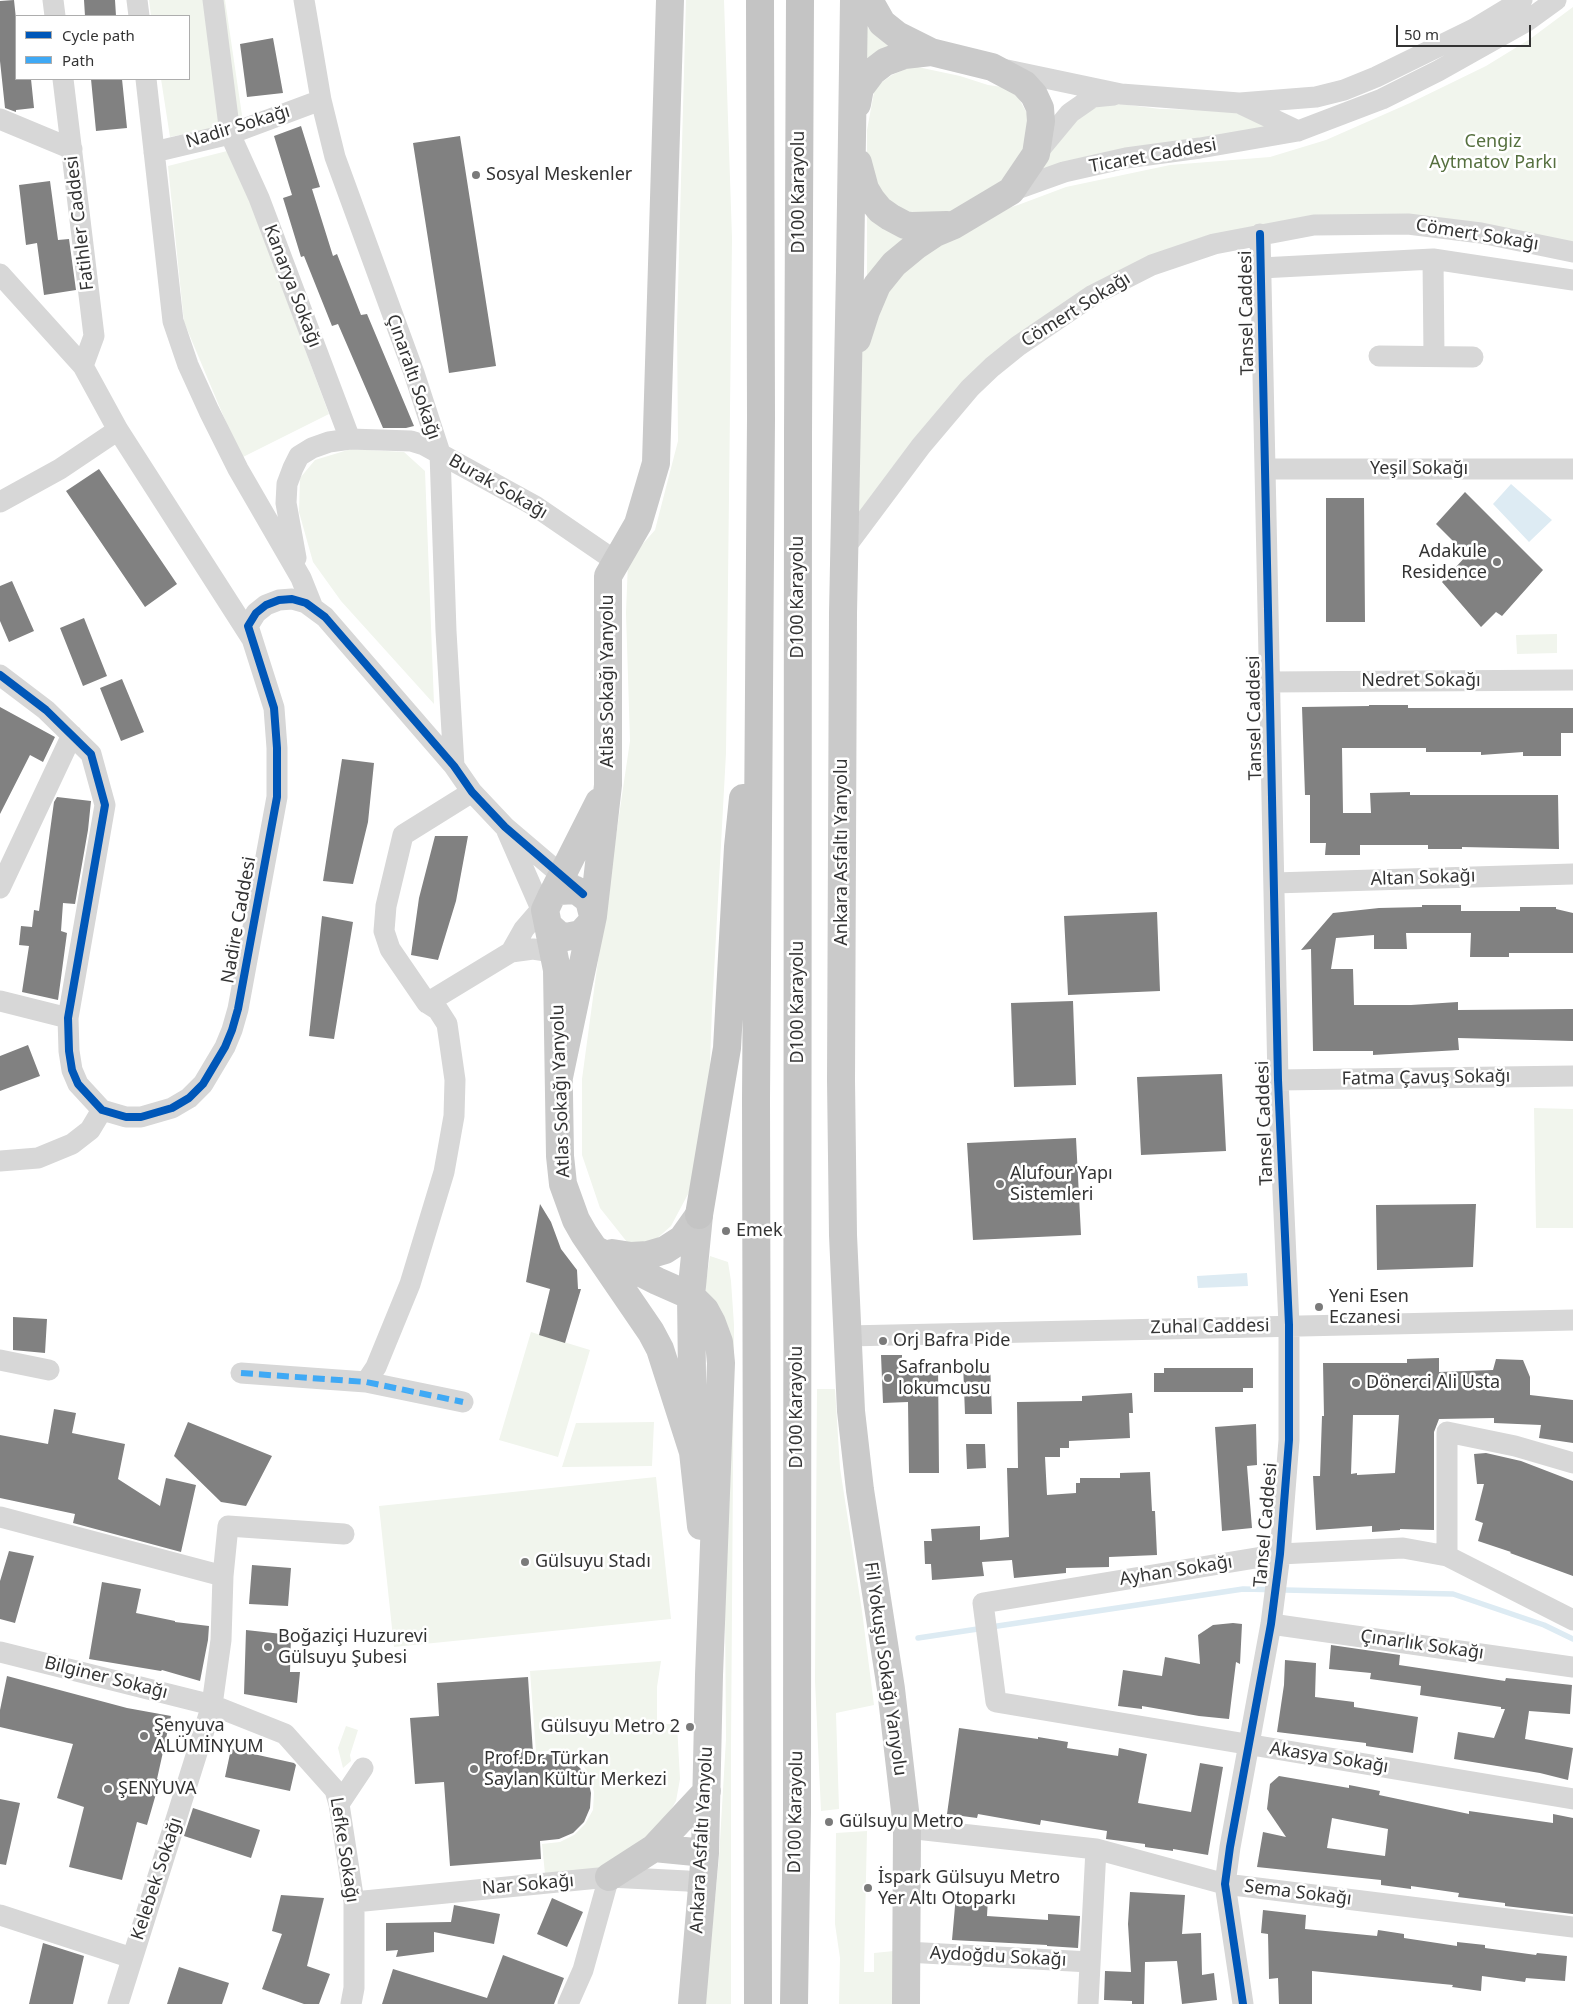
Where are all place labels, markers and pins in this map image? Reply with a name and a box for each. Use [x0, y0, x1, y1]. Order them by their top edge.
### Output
place label: Sosyal Meskenler [486, 164, 632, 186]
marker: Sosyal Meskenler [470, 169, 482, 181]
place label: Adakule Residence [1401, 541, 1487, 584]
marker: Adakule Residence [1491, 556, 1503, 568]
place label: Alufour Yapı Sistemleri [1010, 1163, 1113, 1206]
marker: Alufour Yapı Sistemleri [994, 1178, 1006, 1190]
place label: Emek [736, 1220, 783, 1242]
marker: Emek [720, 1225, 732, 1237]
place label: Yeni Esen Eczanesi [1329, 1286, 1409, 1328]
marker: Yeni Esen Eczanesi [1313, 1301, 1325, 1313]
place label: Orj Bafra Pide [893, 1330, 1010, 1352]
marker: Orj Bafra Pide [877, 1335, 889, 1347]
place label: Safranbolu lokumcusu [898, 1357, 991, 1400]
marker: Safranbolu lokumcusu [882, 1372, 894, 1384]
place label: Dönerci Ali Usta [1366, 1372, 1500, 1394]
marker: Dönerci Ali Usta [1350, 1377, 1362, 1389]
place label: Gülsuyu Stadı [535, 1551, 651, 1573]
marker: Gülsuyu Stadı [519, 1556, 531, 1568]
place label: Boğaziçi Huzurevi Gülsuyu Şubesi [278, 1626, 428, 1668]
marker: Boğaziçi Huzurevi Gülsuyu Şubesi [262, 1641, 274, 1653]
place label: Şenyuva ALÜMİNYUM [154, 1715, 264, 1758]
place label: Gülsuyu Metro 2 [540, 1716, 680, 1738]
marker: Gülsuyu Metro 2 [684, 1721, 696, 1733]
marker: Şenyuva ALÜMİNYUM [138, 1730, 150, 1742]
place label: Prof.Dr. Türkan Saylan Kültür Merkezi [484, 1748, 667, 1790]
marker: Prof.Dr. Türkan Saylan Kültür Merkezi [468, 1763, 480, 1775]
place label: ŞENYUVA [118, 1778, 196, 1800]
marker: ŞENYUVA [102, 1783, 114, 1795]
place label: Gülsuyu Metro [839, 1811, 964, 1833]
marker: Gülsuyu Metro [823, 1816, 835, 1828]
place label: İspark Gülsuyu Metro Yer Altı Otoparkı [878, 1867, 1060, 1910]
marker: İspark Gülsuyu Metro Yer Altı Otoparkı [862, 1882, 874, 1894]

